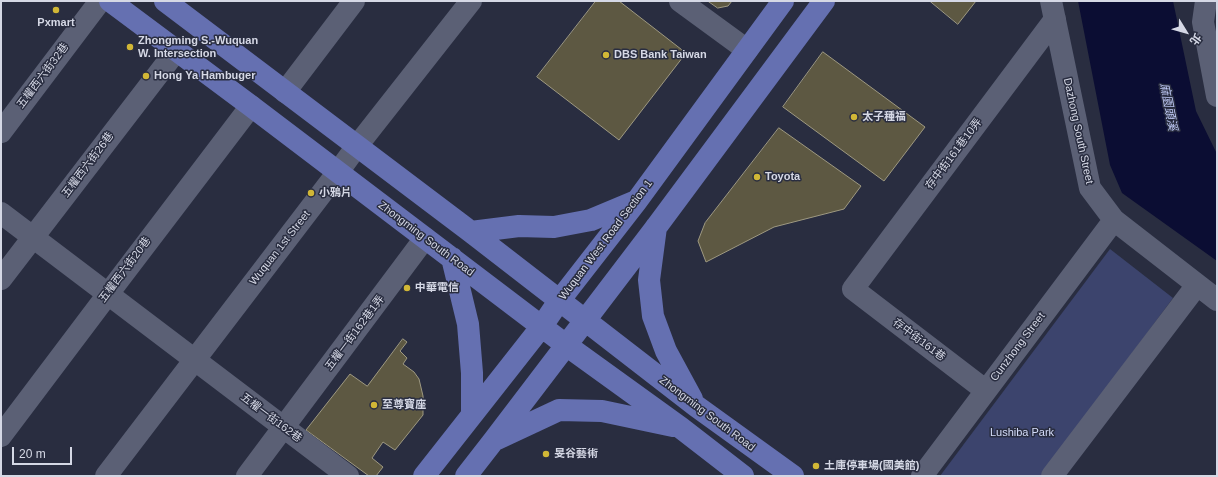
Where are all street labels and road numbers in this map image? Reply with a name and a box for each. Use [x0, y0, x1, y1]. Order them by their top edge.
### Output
street label: 五權西六街32巷 [14, 41, 72, 111]
street label: Dazhong South Street [1060, 77, 1096, 185]
street label: 存中街161巷10弄 [923, 116, 985, 192]
street label: 五權西六街26巷 [59, 130, 117, 200]
street label: Wuquan West Road Section 1 [557, 177, 655, 303]
street label: Zhongming South Road [376, 199, 476, 279]
street label: Wuquan 1st Street [247, 208, 313, 288]
street label: 五權西六街20巷 [96, 235, 154, 305]
street label: 五權一街162巷1弄 [323, 293, 387, 373]
street label: Cunzhong Street [988, 310, 1048, 384]
street label: 存中街161巷 [890, 316, 948, 364]
street label: Zhongming South Road [657, 374, 757, 454]
street label: 五權一街162巷 [238, 391, 304, 445]

